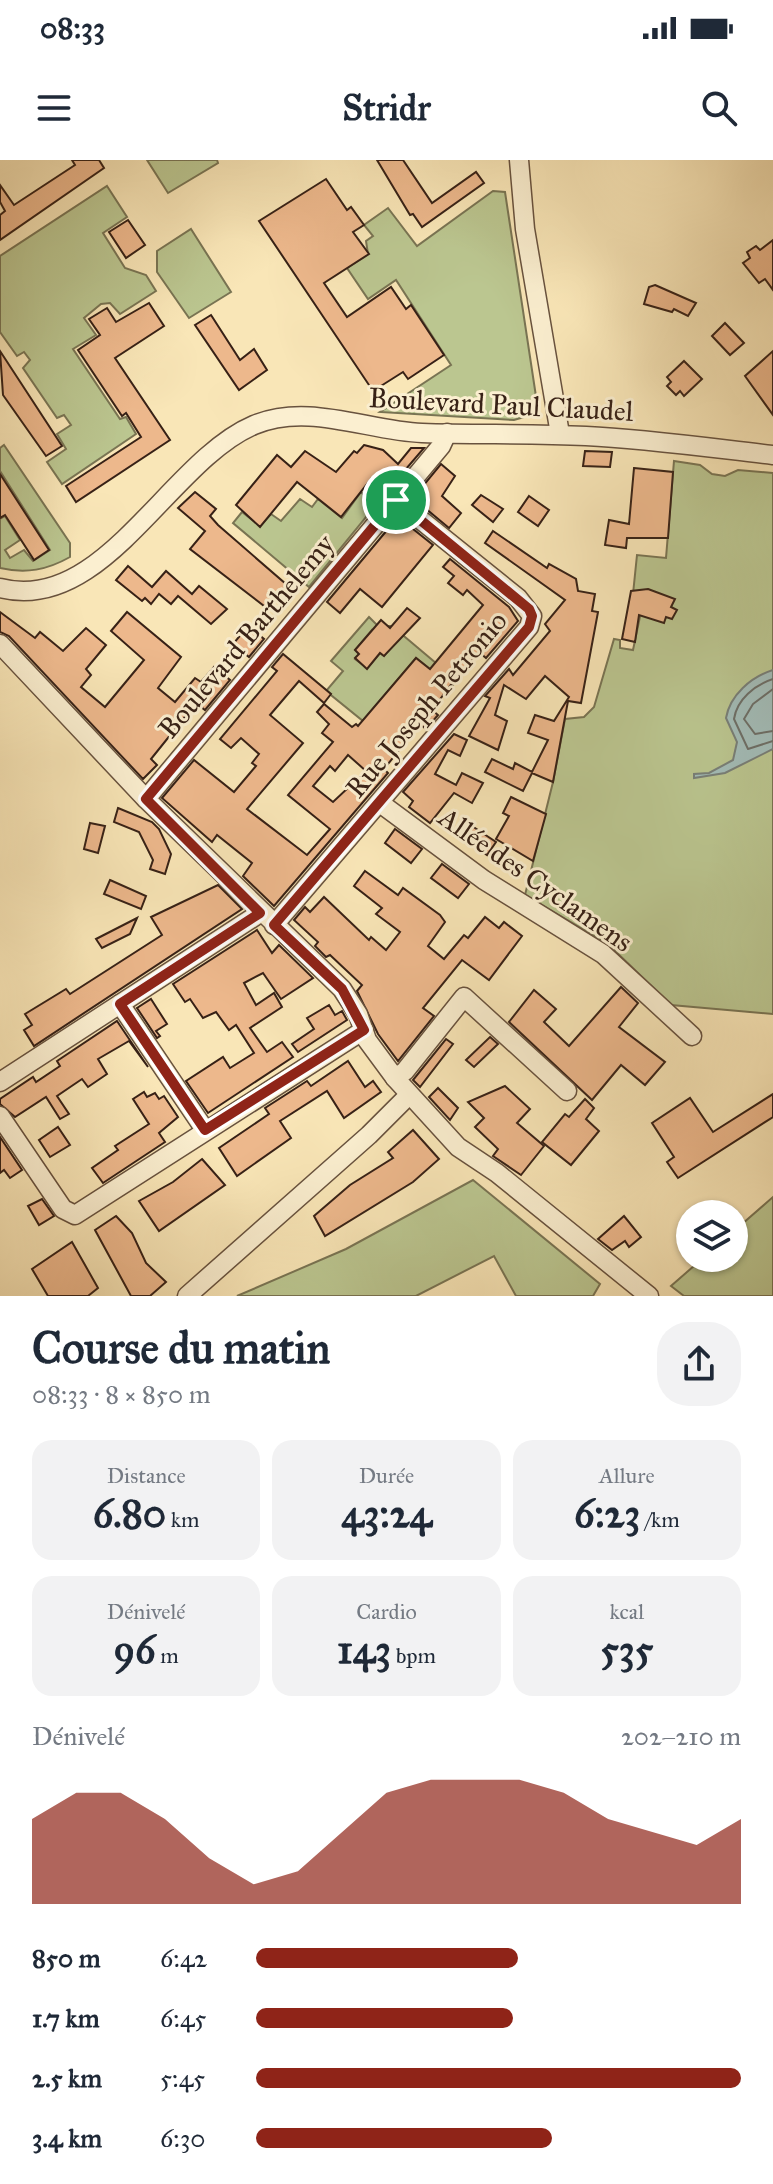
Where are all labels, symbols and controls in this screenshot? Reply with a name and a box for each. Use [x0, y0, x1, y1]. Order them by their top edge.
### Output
text: 08:33 [40, 10, 105, 46]
icon: menu [32, 86, 76, 130]
text: Stridr [342, 86, 431, 130]
icon: search [697, 86, 741, 130]
street label: Boulevard Paul Claudel [368, 380, 635, 429]
pin [362, 466, 430, 534]
icon: arrive [374, 478, 418, 522]
street label: Boulevard Barthelemy [151, 527, 342, 745]
street label: Rue Joseph Petronio [338, 604, 515, 805]
street label: Allée des Cyclamens [431, 799, 640, 959]
map controls [676, 1200, 748, 1272]
button: layers [676, 1200, 748, 1272]
text: Course du matin [32, 1321, 330, 1375]
button: share [657, 1322, 741, 1406]
text: 08:33 · 8 × 850 m [32, 1378, 211, 1410]
text: Distance [107, 1462, 186, 1489]
text: Durée [359, 1462, 414, 1489]
text: Allure [599, 1462, 655, 1489]
text: 6.80 [93, 1489, 166, 1538]
text: 43:24 [341, 1489, 432, 1538]
text: 6:23 [574, 1489, 640, 1538]
text: km [166, 1506, 200, 1533]
text: /km [640, 1506, 680, 1533]
text: Dénivelé [107, 1598, 186, 1625]
text: Cardio [356, 1598, 417, 1625]
text: kcal [610, 1598, 644, 1625]
text: 96 [114, 1625, 156, 1674]
text: 143 [337, 1625, 391, 1674]
text: 535 [600, 1625, 653, 1674]
text: m [156, 1642, 179, 1669]
text: bpm [391, 1642, 436, 1669]
text: Dénivelé [32, 1720, 125, 1752]
text: 202–210 m [621, 1720, 741, 1752]
text: 850 m [32, 1942, 101, 1974]
text: 6:42 [160, 1942, 207, 1974]
text: 1.7 km [32, 2002, 100, 2034]
text: 6:45 [160, 2002, 206, 2034]
text: 2.5 km [32, 2062, 102, 2094]
text: 5:45 [160, 2062, 205, 2094]
text: 3.4 km [32, 2122, 102, 2154]
text: 6:30 [160, 2122, 205, 2154]

